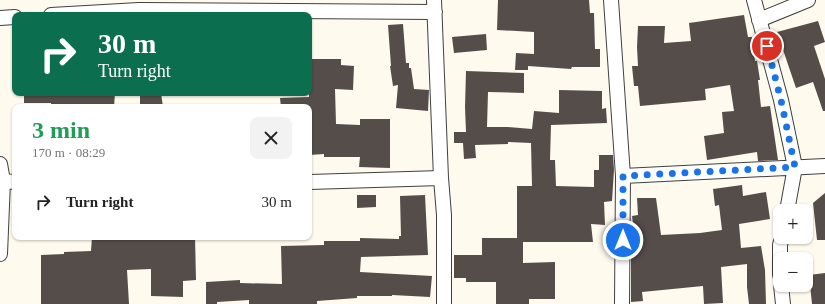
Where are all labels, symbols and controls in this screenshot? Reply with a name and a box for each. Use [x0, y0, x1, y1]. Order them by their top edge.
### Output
icon: right [32, 28, 84, 80]
text: 30 m [98, 28, 156, 59]
pin [750, 29, 784, 63]
icon: arrive [756, 35, 778, 57]
text: Turn right [98, 61, 171, 81]
text: 3 min [32, 117, 90, 143]
button: close [250, 117, 292, 159]
text: 170 m · 08:29 [32, 145, 105, 160]
icon: right [32, 191, 54, 213]
text: Turn right [66, 194, 133, 210]
text: 30 m [262, 194, 292, 210]
map controls [773, 204, 813, 292]
button: + [773, 204, 813, 244]
position arrow [602, 219, 644, 261]
button: − [773, 252, 813, 292]

